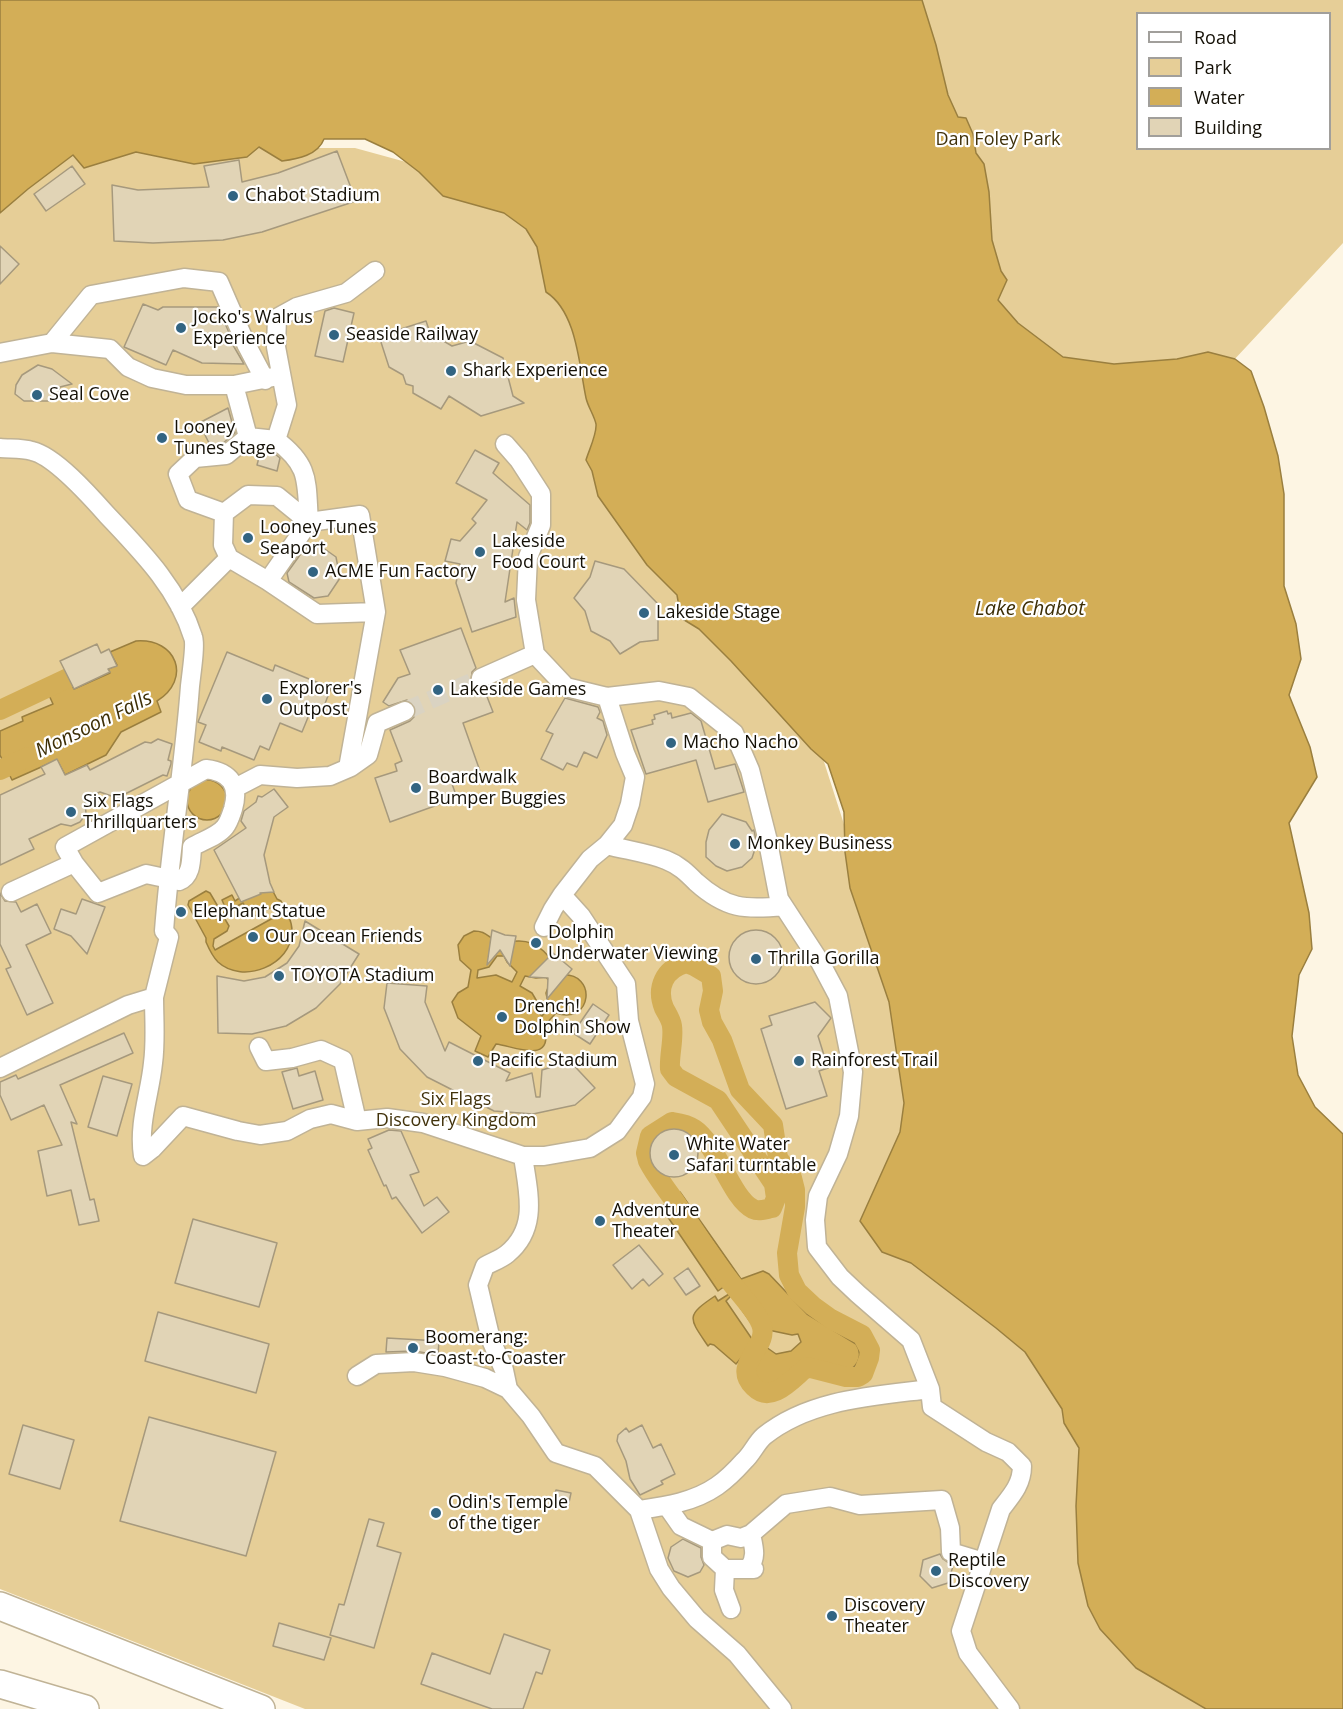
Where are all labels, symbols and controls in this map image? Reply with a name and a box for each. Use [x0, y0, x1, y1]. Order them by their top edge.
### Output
legend [1136, 12, 1331, 150]
text: Road [1194, 25, 1237, 49]
text: Park [1194, 55, 1232, 79]
text: Water [1194, 85, 1245, 109]
text: Building [1194, 115, 1262, 139]
park label: Dan Foley Park [936, 129, 1060, 151]
place label: Chabot Stadium [245, 185, 380, 207]
marker: Chabot Stadium [226, 189, 240, 203]
place label: Jocko's Walrus Experience [193, 307, 313, 350]
marker: Jocko's Walrus Experience [174, 321, 188, 335]
place label: Seaside Railway [346, 324, 478, 346]
marker: Seaside Railway [327, 328, 341, 342]
place label: Shark Experience [463, 360, 608, 382]
marker: Shark Experience [444, 364, 458, 378]
place label: Seal Cove [49, 384, 129, 406]
marker: Seal Cove [30, 388, 44, 402]
place label: Looney Tunes Stage [174, 417, 276, 460]
marker: Looney Tunes Stage [155, 431, 169, 445]
place label: Looney Tunes Seaport [260, 517, 377, 560]
marker: Looney Tunes Seaport [241, 531, 255, 545]
place label: Lakeside Food Court [492, 531, 586, 574]
marker: Lakeside Food Court [473, 545, 487, 559]
place label: ACME Fun Factory [325, 561, 476, 583]
marker: ACME Fun Factory [306, 565, 320, 579]
water label: Lake Chabot [975, 597, 1085, 621]
place label: Lakeside Stage [656, 602, 780, 624]
marker: Lakeside Stage [637, 606, 651, 620]
place label: Explorer's Outpost [279, 678, 362, 720]
place label: Lakeside Games [450, 679, 586, 701]
marker: Lakeside Games [431, 683, 445, 697]
water label: Monsoon Falls [32, 686, 156, 764]
marker: Explorer's Outpost [260, 692, 274, 706]
place label: Macho Nacho [683, 732, 798, 754]
marker: Macho Nacho [664, 736, 678, 750]
place label: Boardwalk Bumper Buggies [428, 767, 566, 810]
marker: Boardwalk Bumper Buggies [409, 781, 423, 795]
place label: Six Flags Thrillquarters [83, 791, 197, 834]
marker: Six Flags Thrillquarters [64, 805, 78, 819]
place label: Monkey Business [747, 833, 892, 855]
marker: Monkey Business [728, 837, 742, 851]
place label: Elephant Statue [193, 901, 326, 923]
marker: Elephant Statue [174, 905, 188, 919]
place label: Dolphin Underwater Viewing [548, 922, 718, 964]
place label: Our Ocean Friends [265, 926, 422, 948]
marker: Our Ocean Friends [246, 930, 260, 944]
marker: Dolphin Underwater Viewing [529, 936, 543, 950]
place label: Thrilla Gorilla [768, 948, 880, 970]
marker: Thrilla Gorilla [749, 952, 763, 966]
place label: TOYOTA Stadium [291, 965, 434, 987]
marker: TOYOTA Stadium [272, 969, 286, 983]
place label: Drench! Dolphin Show [514, 996, 630, 1038]
marker: Drench! Dolphin Show [495, 1010, 509, 1024]
place label: Pacific Stadium [490, 1050, 617, 1072]
place label: Rainforest Trail [811, 1050, 938, 1072]
marker: Pacific Stadium [471, 1054, 485, 1068]
marker: Rainforest Trail [792, 1054, 806, 1068]
park label: Six Flags Discovery Kingdom [376, 1089, 536, 1132]
place label: White Water Safari turntable [686, 1134, 816, 1176]
marker: White Water Safari turntable [667, 1148, 681, 1162]
place label: Adventure Theater [612, 1200, 699, 1242]
marker: Adventure Theater [593, 1214, 607, 1228]
place label: Boomerang: Coast-to-Coaster [425, 1327, 566, 1370]
marker: Boomerang: Coast-to-Coaster [406, 1341, 420, 1355]
place label: Odin's Temple of the tiger [448, 1492, 568, 1534]
marker: Odin's Temple of the tiger [429, 1506, 443, 1520]
place label: Reptile Discovery [948, 1550, 1029, 1592]
marker: Reptile Discovery [929, 1564, 943, 1578]
place label: Discovery Theater [844, 1595, 925, 1638]
marker: Discovery Theater [825, 1609, 839, 1623]

